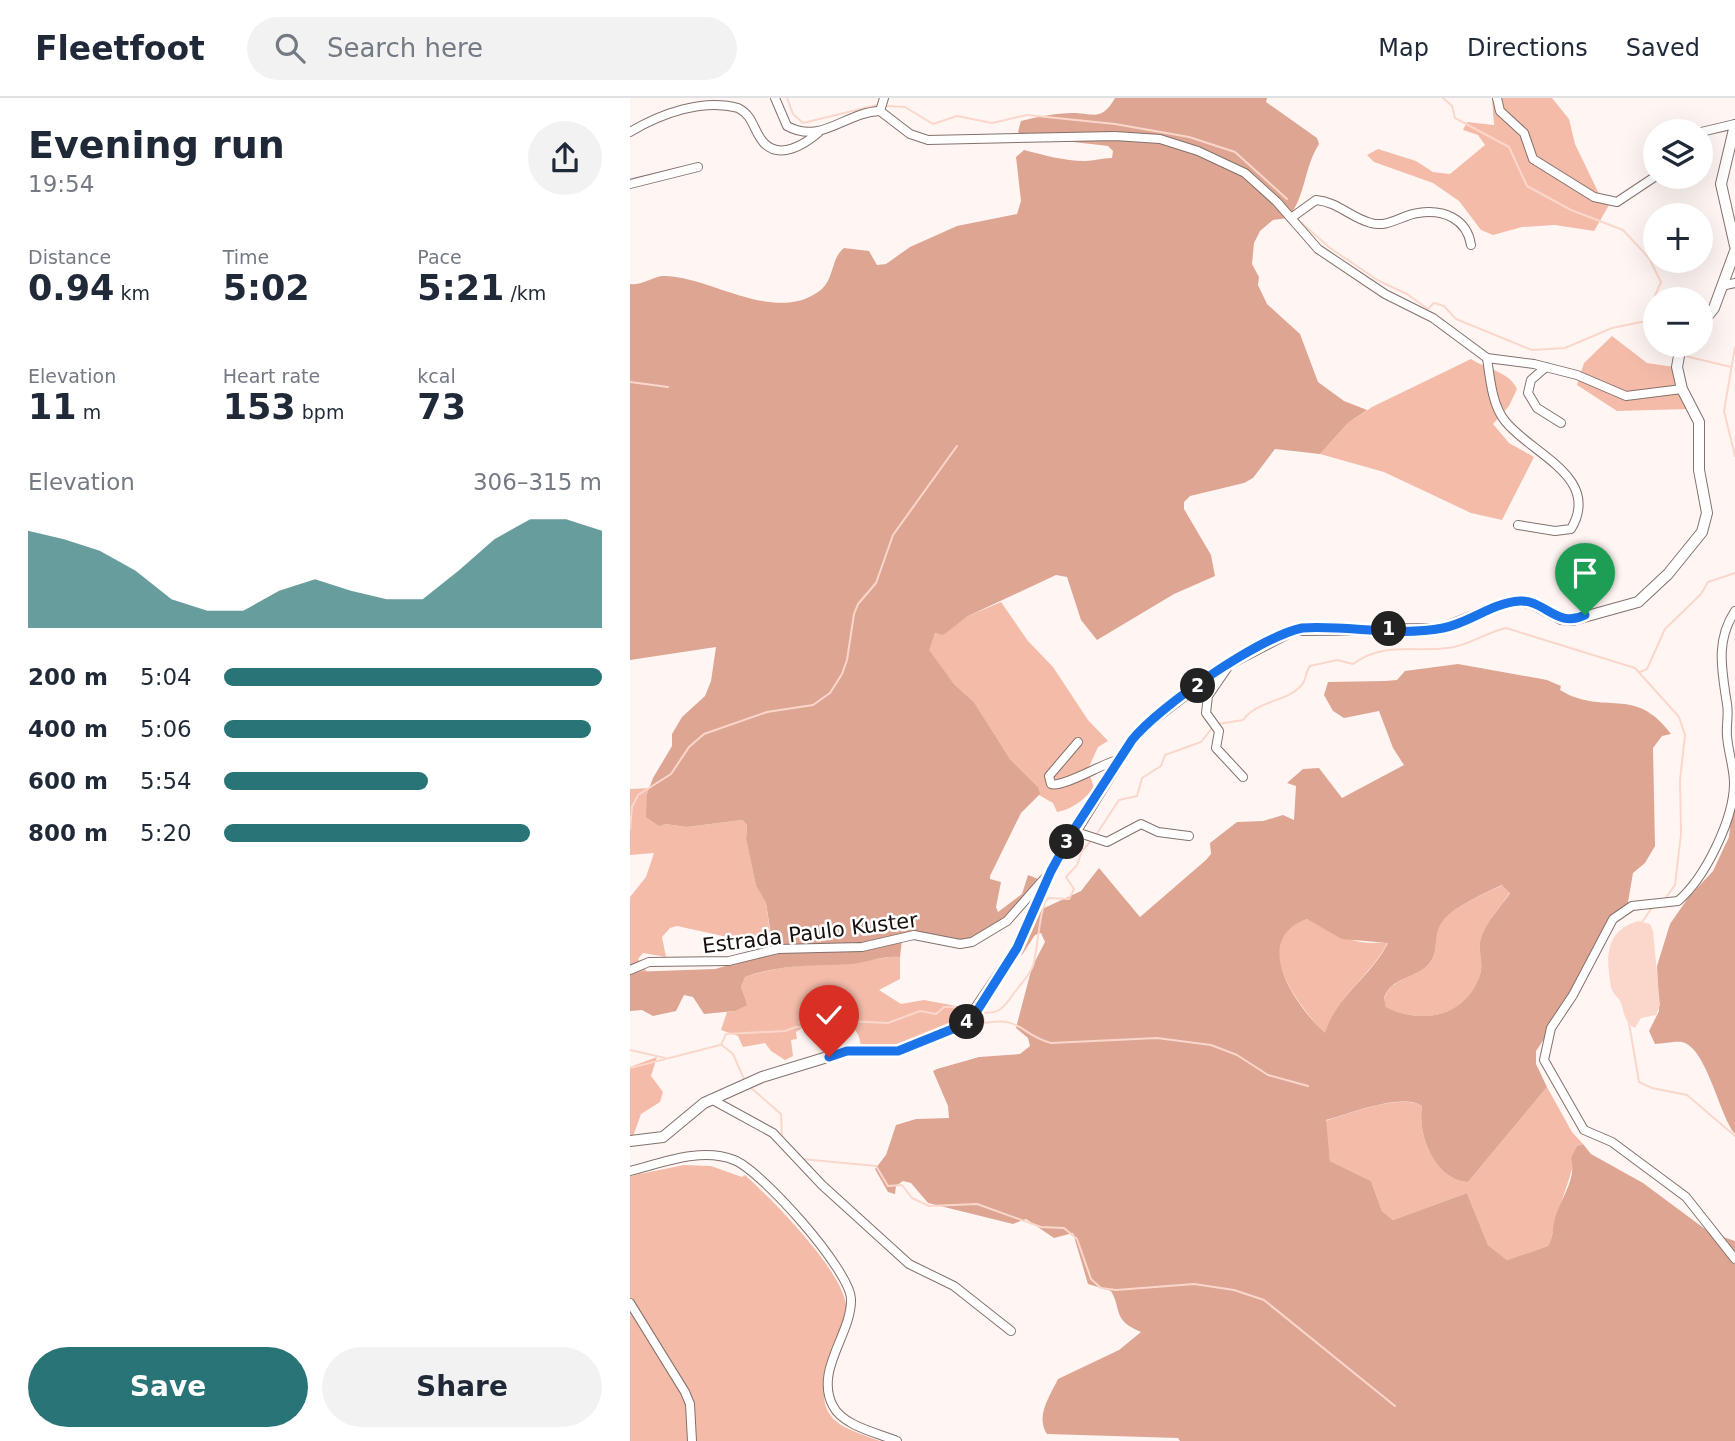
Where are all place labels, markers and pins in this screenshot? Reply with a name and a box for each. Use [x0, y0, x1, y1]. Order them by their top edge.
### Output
pin [1555, 543, 1615, 615]
pin: 1 [1372, 612, 1406, 646]
pin: 2 [1180, 668, 1216, 704]
pin: 3 [1050, 824, 1084, 860]
pin [799, 985, 859, 1057]
pin: 4 [950, 1004, 984, 1040]

